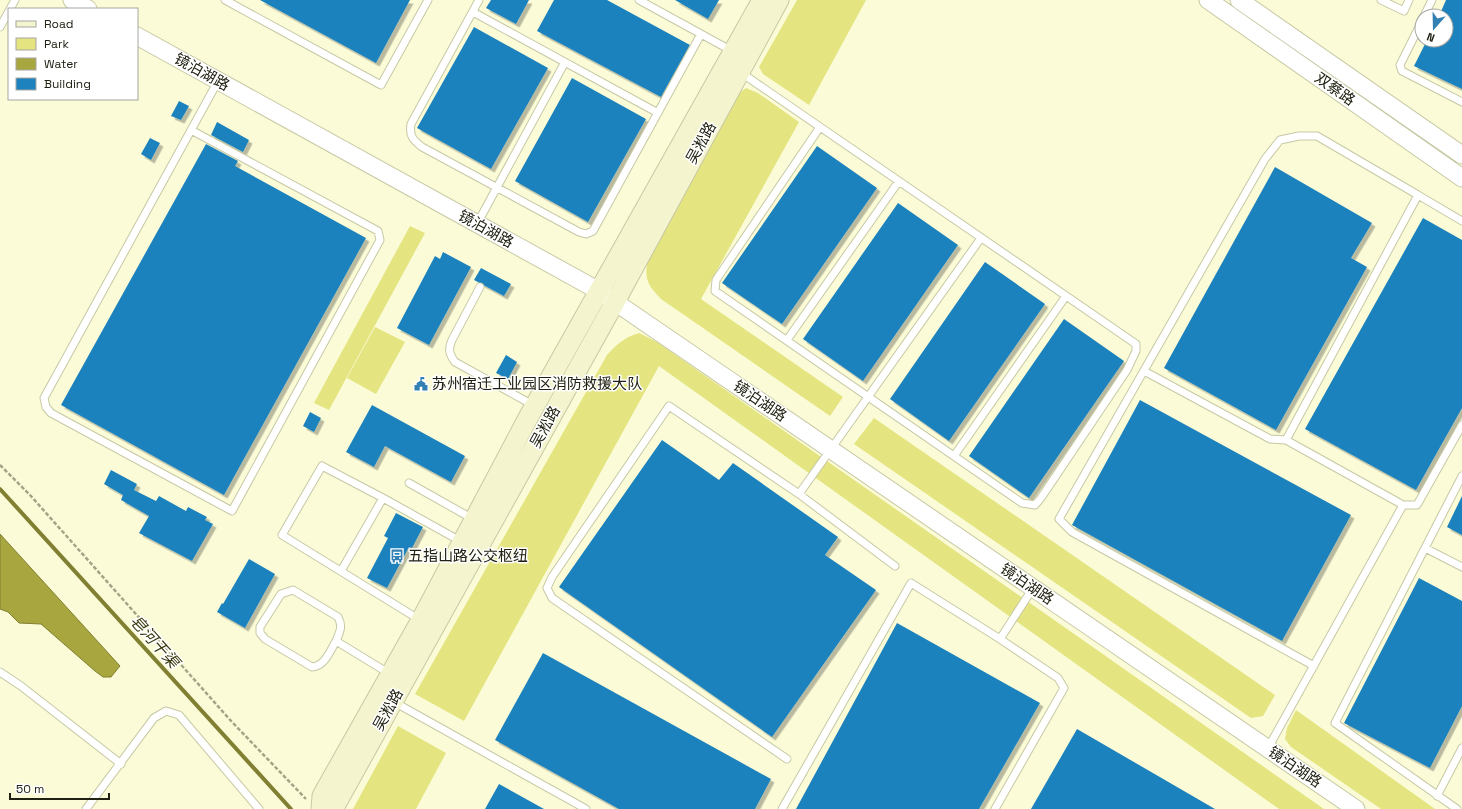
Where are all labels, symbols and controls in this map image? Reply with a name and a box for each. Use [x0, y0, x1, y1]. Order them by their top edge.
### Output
legend [8, 8, 138, 100]
north arrow [1414, 8, 1454, 48]
text: Road [44, 16, 73, 32]
text: N [1425, 30, 1436, 45]
text: Park [44, 36, 69, 52]
street label: 镜泊湖路 [171, 49, 233, 94]
text: Water [44, 56, 78, 72]
street label: 双蔡路 [1311, 68, 1359, 109]
text: Building [44, 76, 91, 92]
street label: 吴淞路 [681, 118, 720, 167]
street label: 镜泊湖路 [455, 206, 517, 251]
place label: 苏州宿迁工业园区消防救援大队 [432, 374, 642, 393]
public building icon: 苏州宿迁工业园区消防救援大队 [413, 376, 429, 392]
street label: 镜泊湖路 [730, 376, 790, 425]
street label: 吴淞路 [525, 402, 564, 451]
place label: 五指山路公交枢纽 [408, 546, 528, 565]
bus stop icon: 五指山路公交枢纽 [389, 548, 405, 564]
street label: 镜泊湖路 [997, 559, 1057, 608]
water label: 皂河干渠 [125, 611, 185, 674]
street label: 吴淞路 [368, 685, 407, 734]
street label: 镜泊湖路 [1265, 742, 1325, 791]
scale bar [10, 775, 109, 801]
text: 50 m [16, 781, 44, 797]

